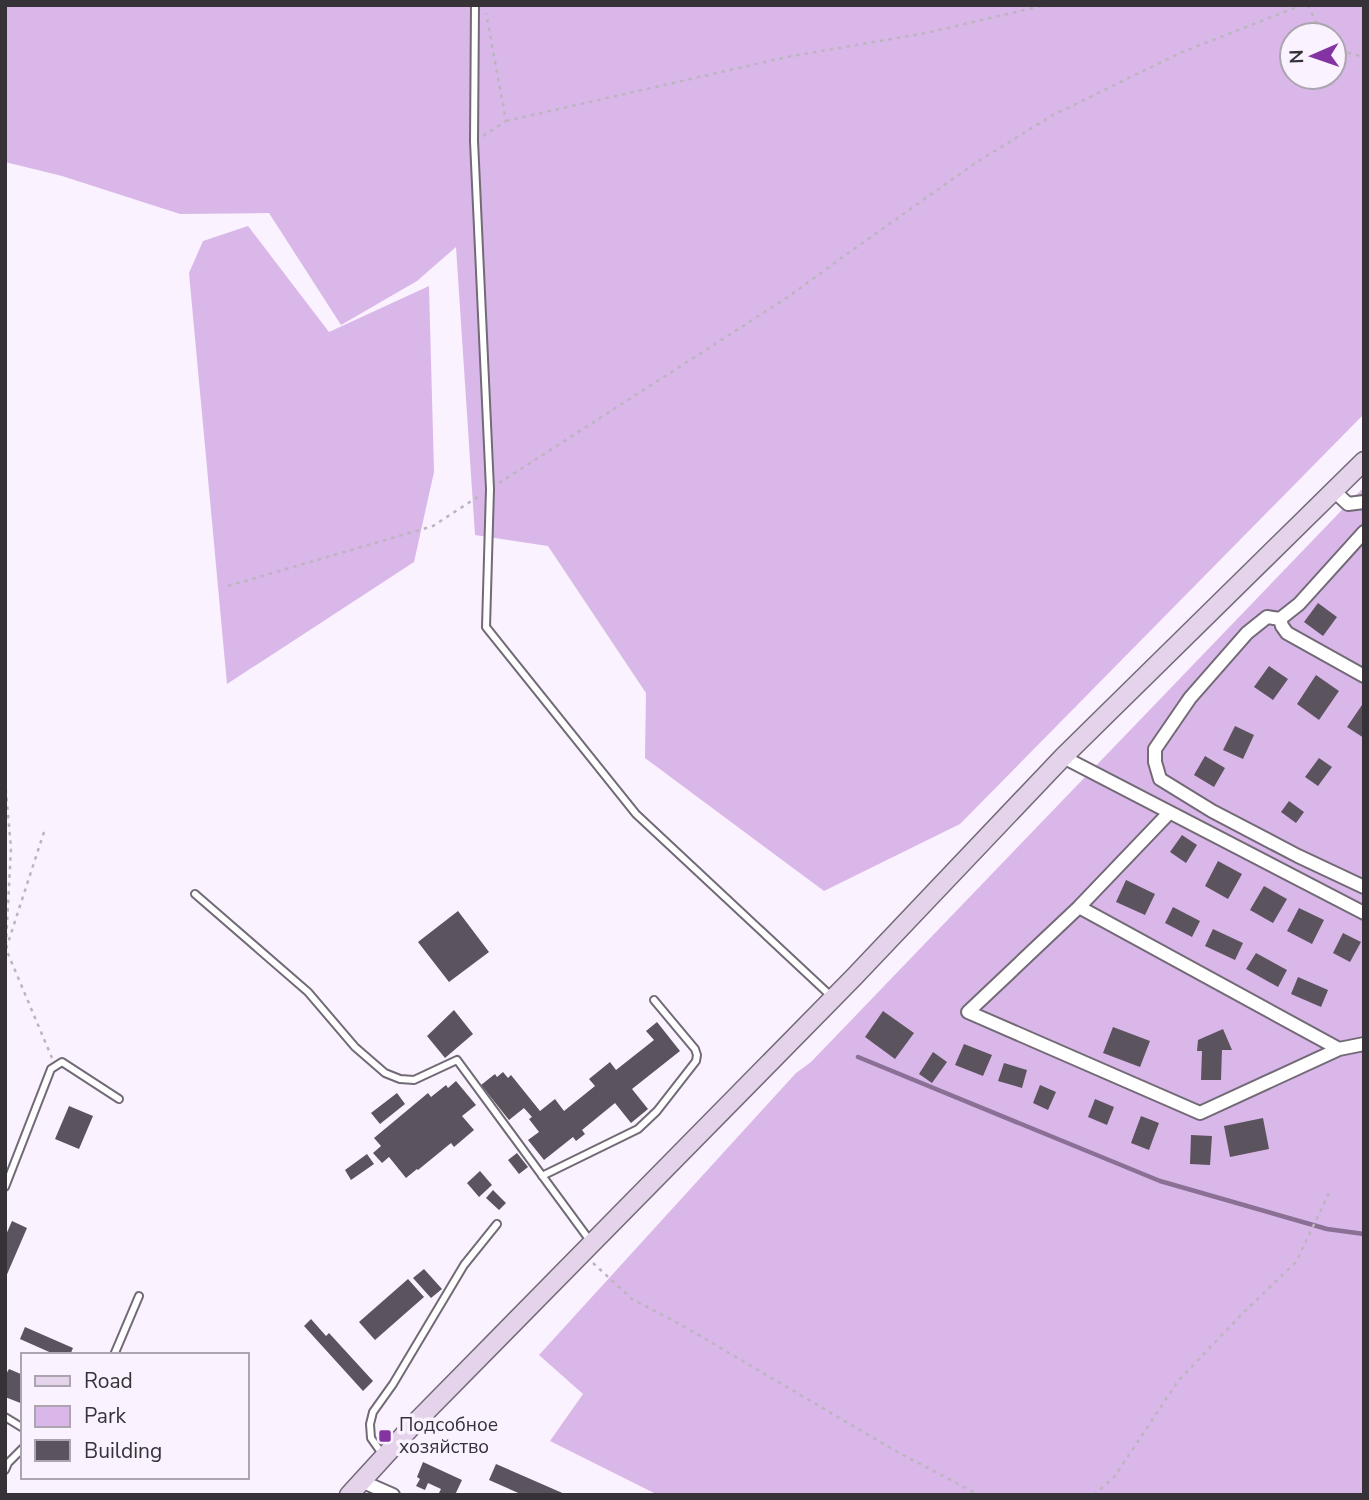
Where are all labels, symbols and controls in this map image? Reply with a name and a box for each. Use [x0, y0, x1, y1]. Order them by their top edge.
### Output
north arrow [1278, 21, 1348, 91]
text: N [1284, 49, 1310, 64]
legend [21, 1353, 248, 1479]
text: Road [84, 1367, 133, 1395]
text: Park [84, 1402, 126, 1430]
place label: Подсобное хозяйство [399, 1412, 498, 1460]
marker: Подсобное хозяйство [377, 1428, 393, 1444]
text: Building [84, 1437, 162, 1465]

